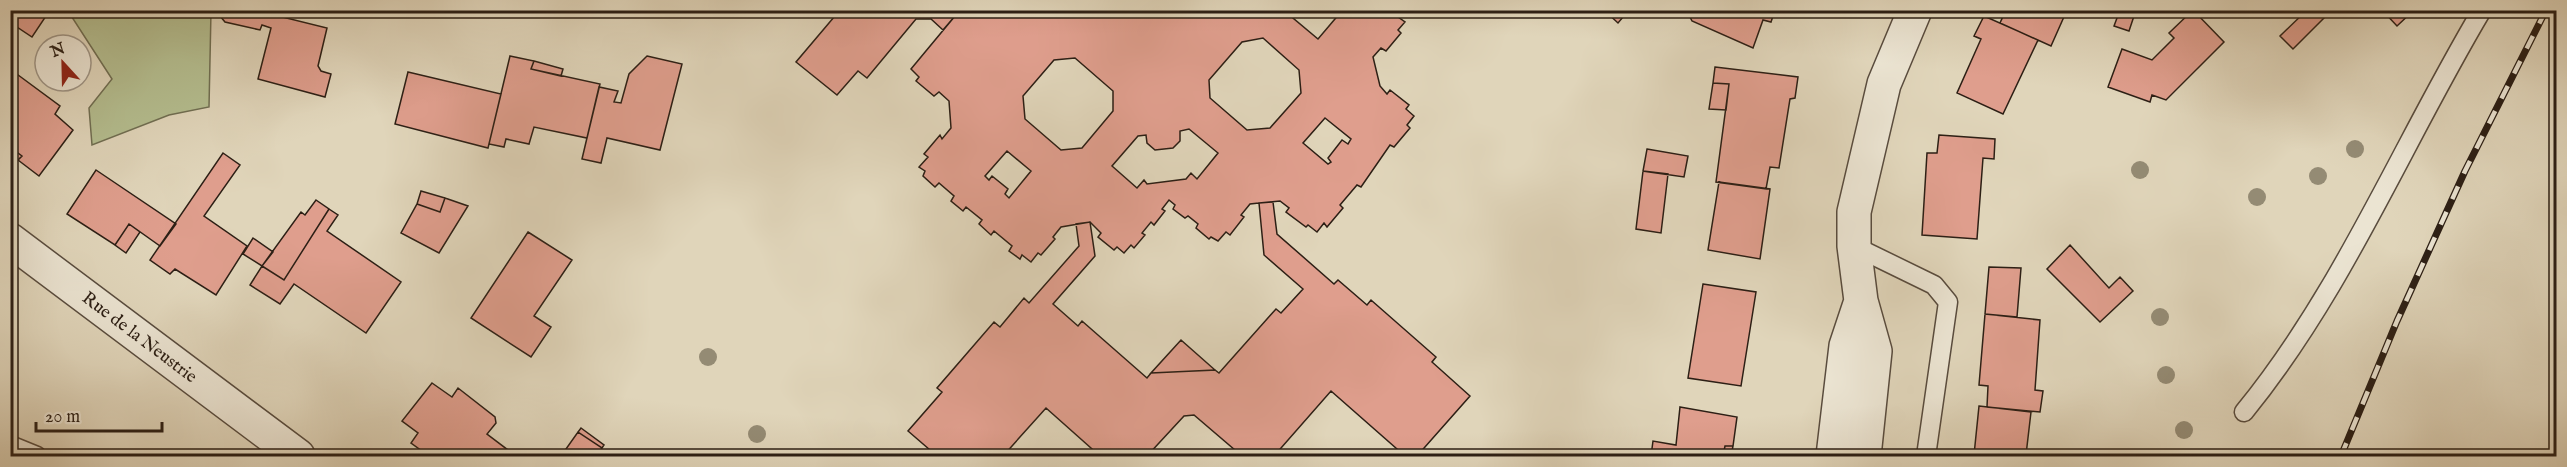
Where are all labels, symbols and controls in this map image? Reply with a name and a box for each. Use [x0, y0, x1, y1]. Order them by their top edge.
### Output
north arrow [33, 33, 93, 93]
text: N [47, 39, 68, 63]
street label: Rue de la Neustrie [77, 287, 201, 389]
scale bar [36, 395, 162, 433]
text: 20 m [45, 406, 80, 429]

